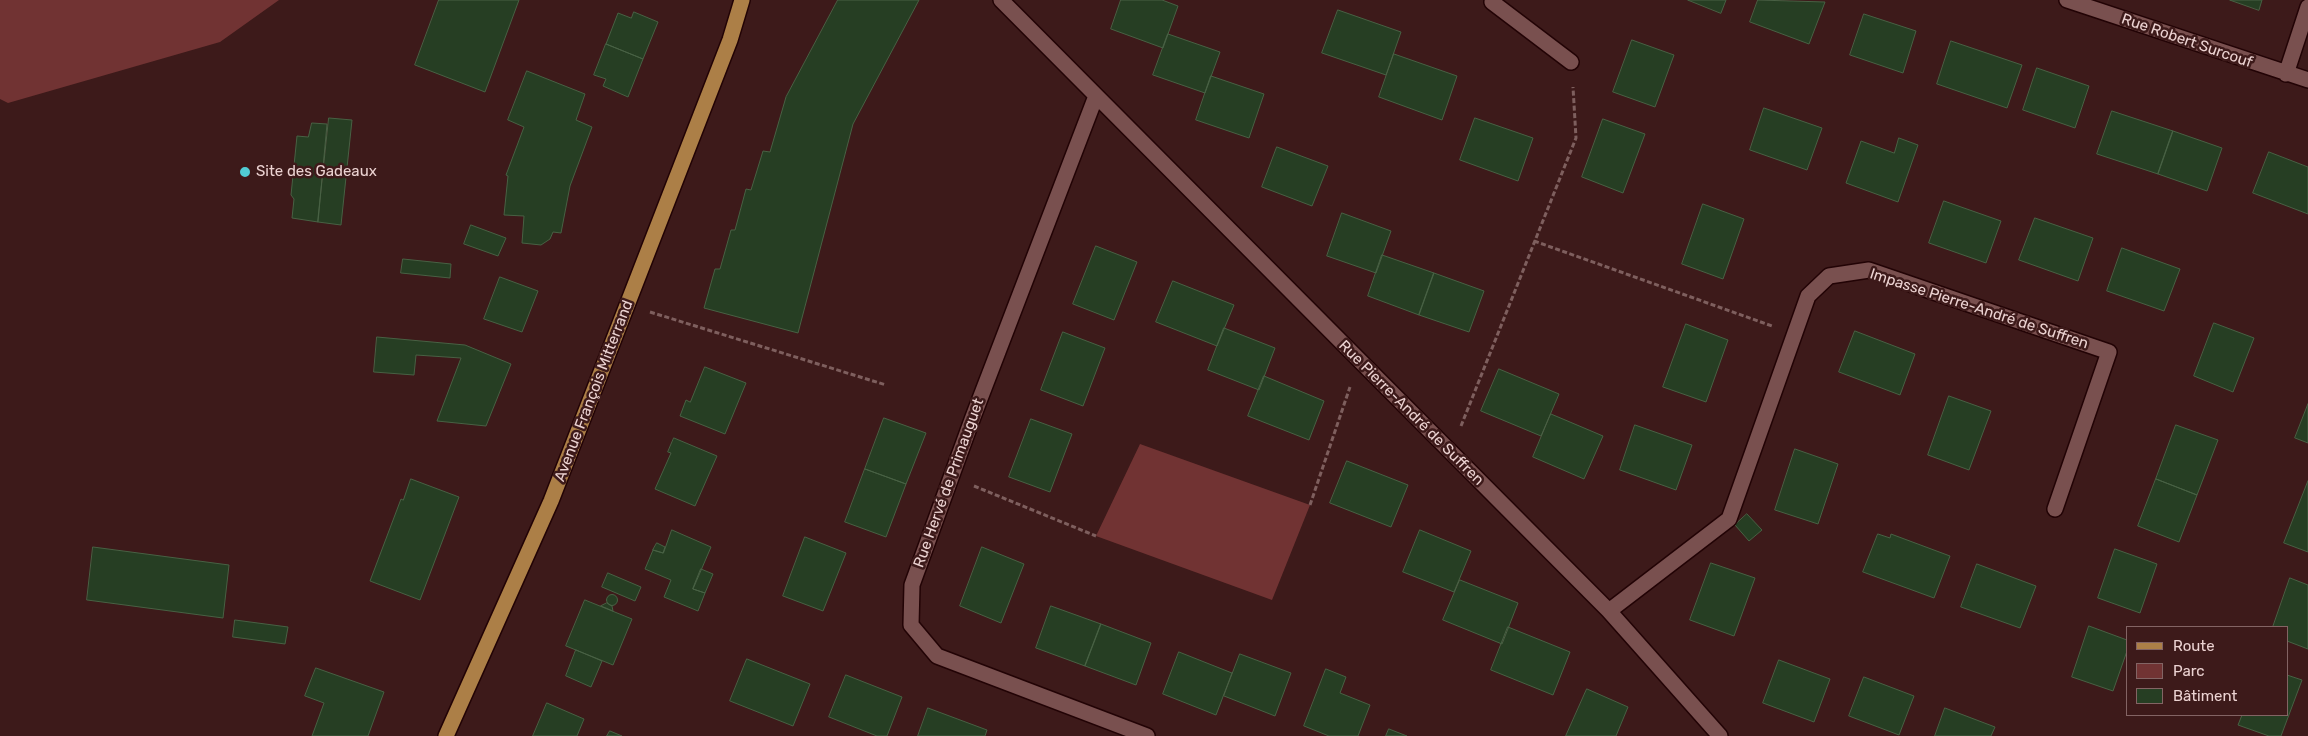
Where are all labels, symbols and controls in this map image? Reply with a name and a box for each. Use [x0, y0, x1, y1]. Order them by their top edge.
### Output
street label: Rue Robert Surcouf [2119, 10, 2255, 72]
place label: Site des Gadeaux [256, 163, 377, 181]
marker: Site des Gadeaux [238, 165, 252, 179]
street label: Impasse Pierre-André de Suffren [1867, 265, 2091, 353]
street label: Avenue François Mitterrand [551, 298, 637, 484]
street label: Rue Pierre-André de Suffren [1335, 337, 1487, 489]
street label: Rue Hervé de Primauguet [910, 396, 988, 570]
legend [2126, 626, 2288, 716]
text: Route [2173, 637, 2215, 655]
text: Parc [2173, 662, 2205, 680]
text: Bâtiment [2173, 687, 2237, 705]

